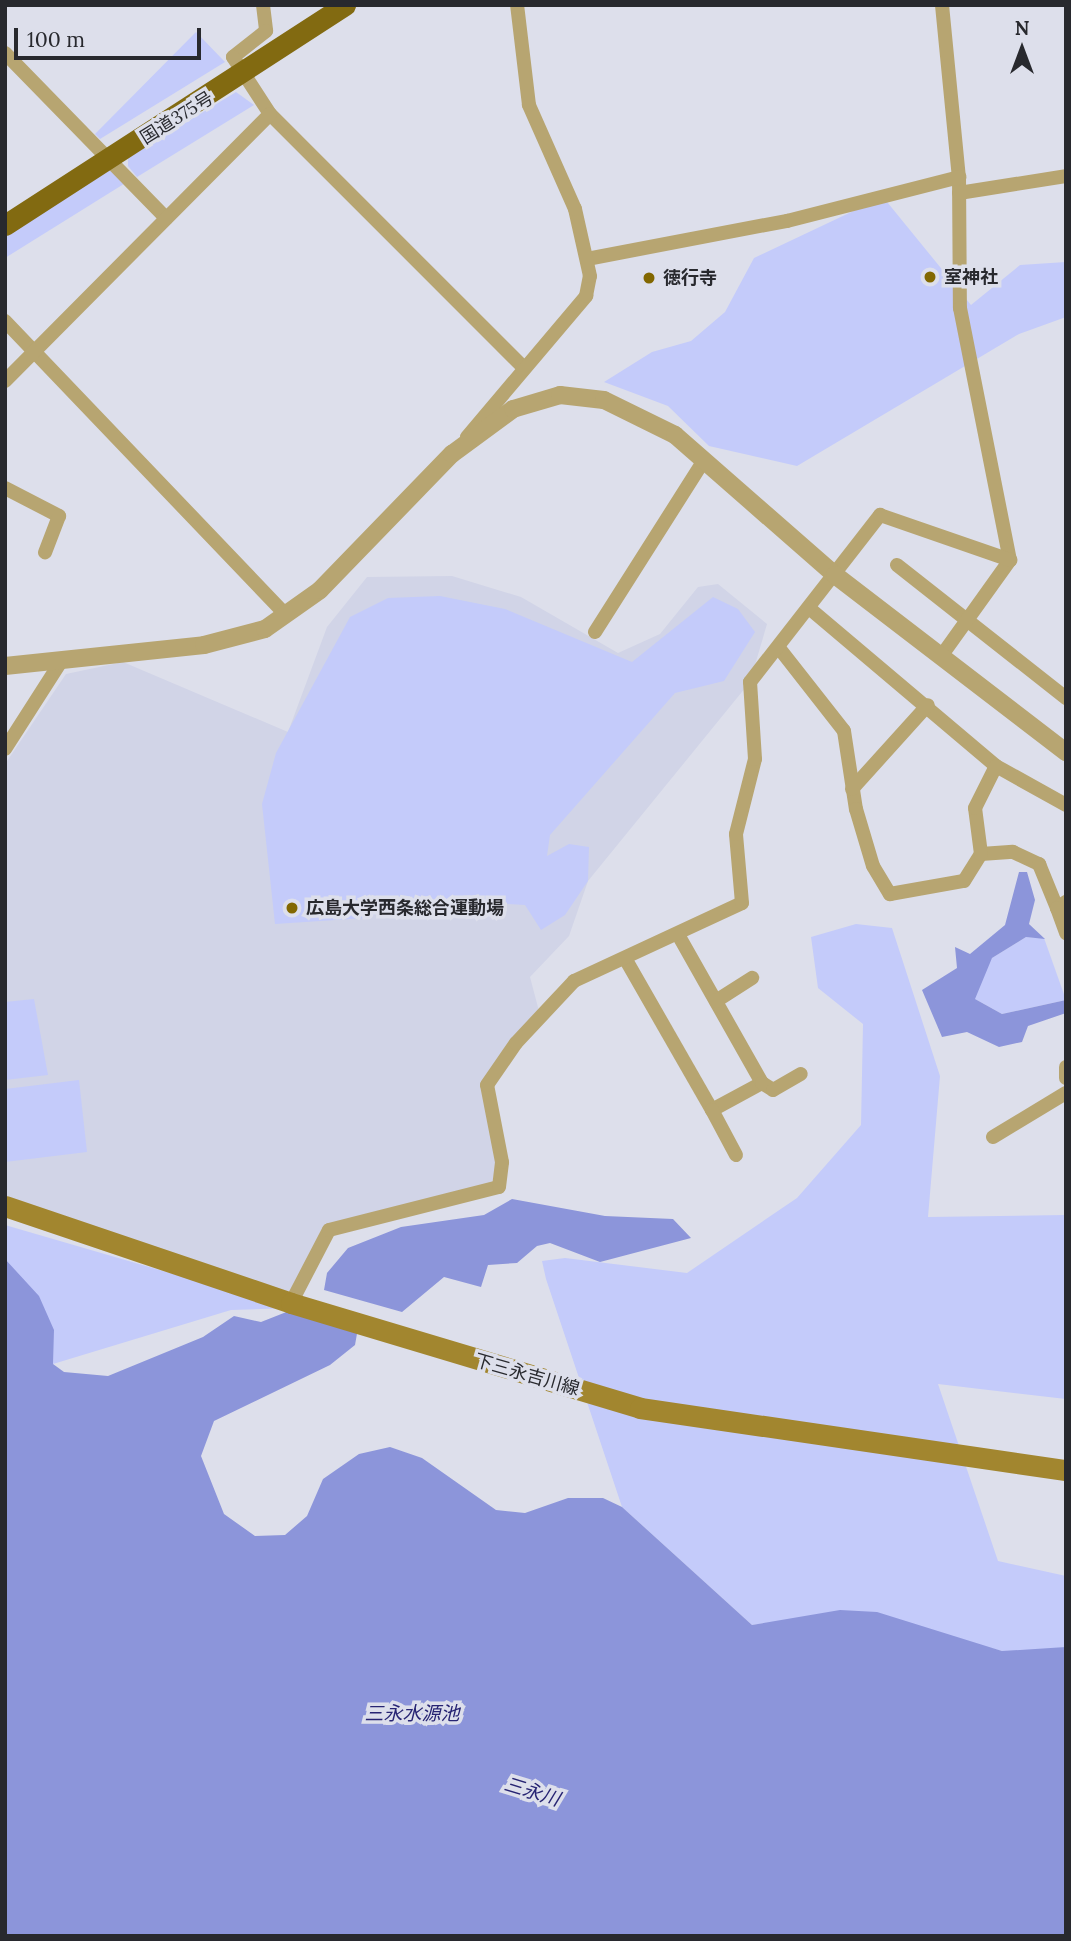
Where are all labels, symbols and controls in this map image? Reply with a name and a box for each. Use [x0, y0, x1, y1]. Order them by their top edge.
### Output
scale bar [18, 14, 205, 58]
north arrow [987, 14, 1057, 84]
text: N [1015, 16, 1029, 40]
text: 100 m [27, 26, 85, 53]
street label: 国道375号 [137, 87, 217, 149]
place label: 室神社 [944, 266, 998, 288]
place label: 徳行寺 [663, 267, 717, 289]
marker: 室神社 [922, 269, 938, 285]
marker: 徳行寺 [641, 270, 657, 286]
place label: 広島大学西条総合運動場 [306, 897, 504, 919]
marker: 広島大学西条総合運動場 [284, 900, 300, 916]
street label: 下三永吉川線 [472, 1350, 582, 1400]
water label: 三永水源池 [365, 1703, 459, 1725]
water label: 三永川 [501, 1773, 563, 1811]

